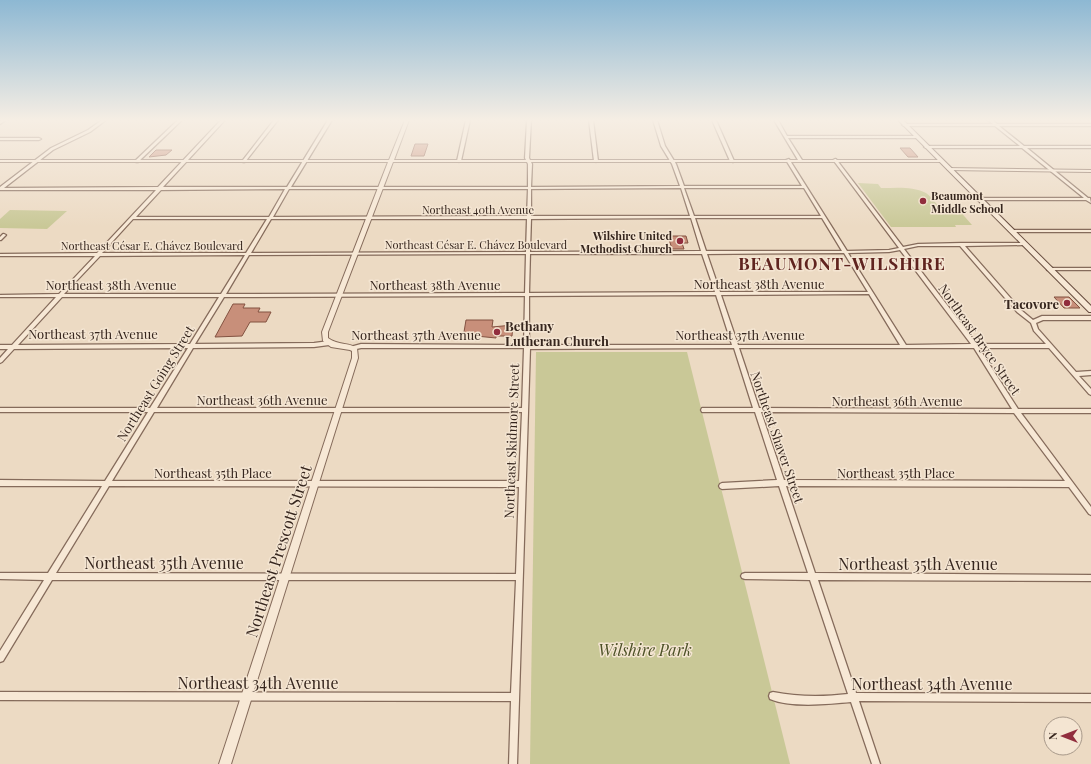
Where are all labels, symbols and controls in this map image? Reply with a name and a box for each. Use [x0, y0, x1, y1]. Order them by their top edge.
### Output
place label: Beaumont Middle School [931, 188, 1004, 216]
marker: Beaumont Middle School [918, 196, 928, 206]
street label: Northeast 40th Avenue [422, 202, 534, 217]
place label: Wilshire United Methodist Church [580, 228, 672, 256]
marker: Wilshire United Methodist Church [675, 236, 685, 246]
street label: Northeast César E. Chávez Boulevard [385, 237, 568, 252]
street label: Northeast César E. Chávez Boulevard [61, 238, 244, 253]
district label: BEAUMONT-WILSHIRE [738, 252, 946, 274]
street label: Northeast 38th Avenue [693, 275, 825, 292]
street label: Northeast 38th Avenue [45, 276, 177, 293]
street label: Northeast 38th Avenue [369, 276, 501, 293]
street label: Northeast Bryce Street [935, 280, 1025, 398]
place label: Tacovore [1004, 295, 1059, 312]
marker: Tacovore [1062, 298, 1072, 308]
place label: Bethany Lutheran Church [505, 317, 609, 349]
street label: Northeast Going Street [112, 322, 198, 444]
street label: Northeast 37th Avenue [28, 325, 158, 342]
street label: Northeast 37th Avenue [351, 326, 481, 343]
street label: Northeast 37th Avenue [675, 326, 805, 343]
marker: Bethany Lutheran Church [492, 327, 502, 337]
street label: Northeast Skidmore Street [500, 363, 522, 519]
street label: Northeast Shaver Street [747, 369, 809, 505]
street label: Northeast 36th Avenue [196, 391, 328, 408]
street label: Northeast 36th Avenue [831, 392, 963, 409]
street label: Northeast Prescott Street [240, 462, 316, 640]
street label: Northeast 35th Place [154, 464, 272, 481]
street label: Northeast 35th Place [837, 464, 955, 481]
street label: Northeast 35th Avenue [84, 552, 244, 573]
street label: Northeast 35th Avenue [838, 553, 998, 574]
park label: Wilshire Park [598, 639, 692, 660]
street label: Northeast 34th Avenue [178, 672, 339, 693]
street label: Northeast 34th Avenue [852, 673, 1013, 694]
north arrow [1043, 716, 1083, 756]
text: N [1045, 732, 1060, 740]

